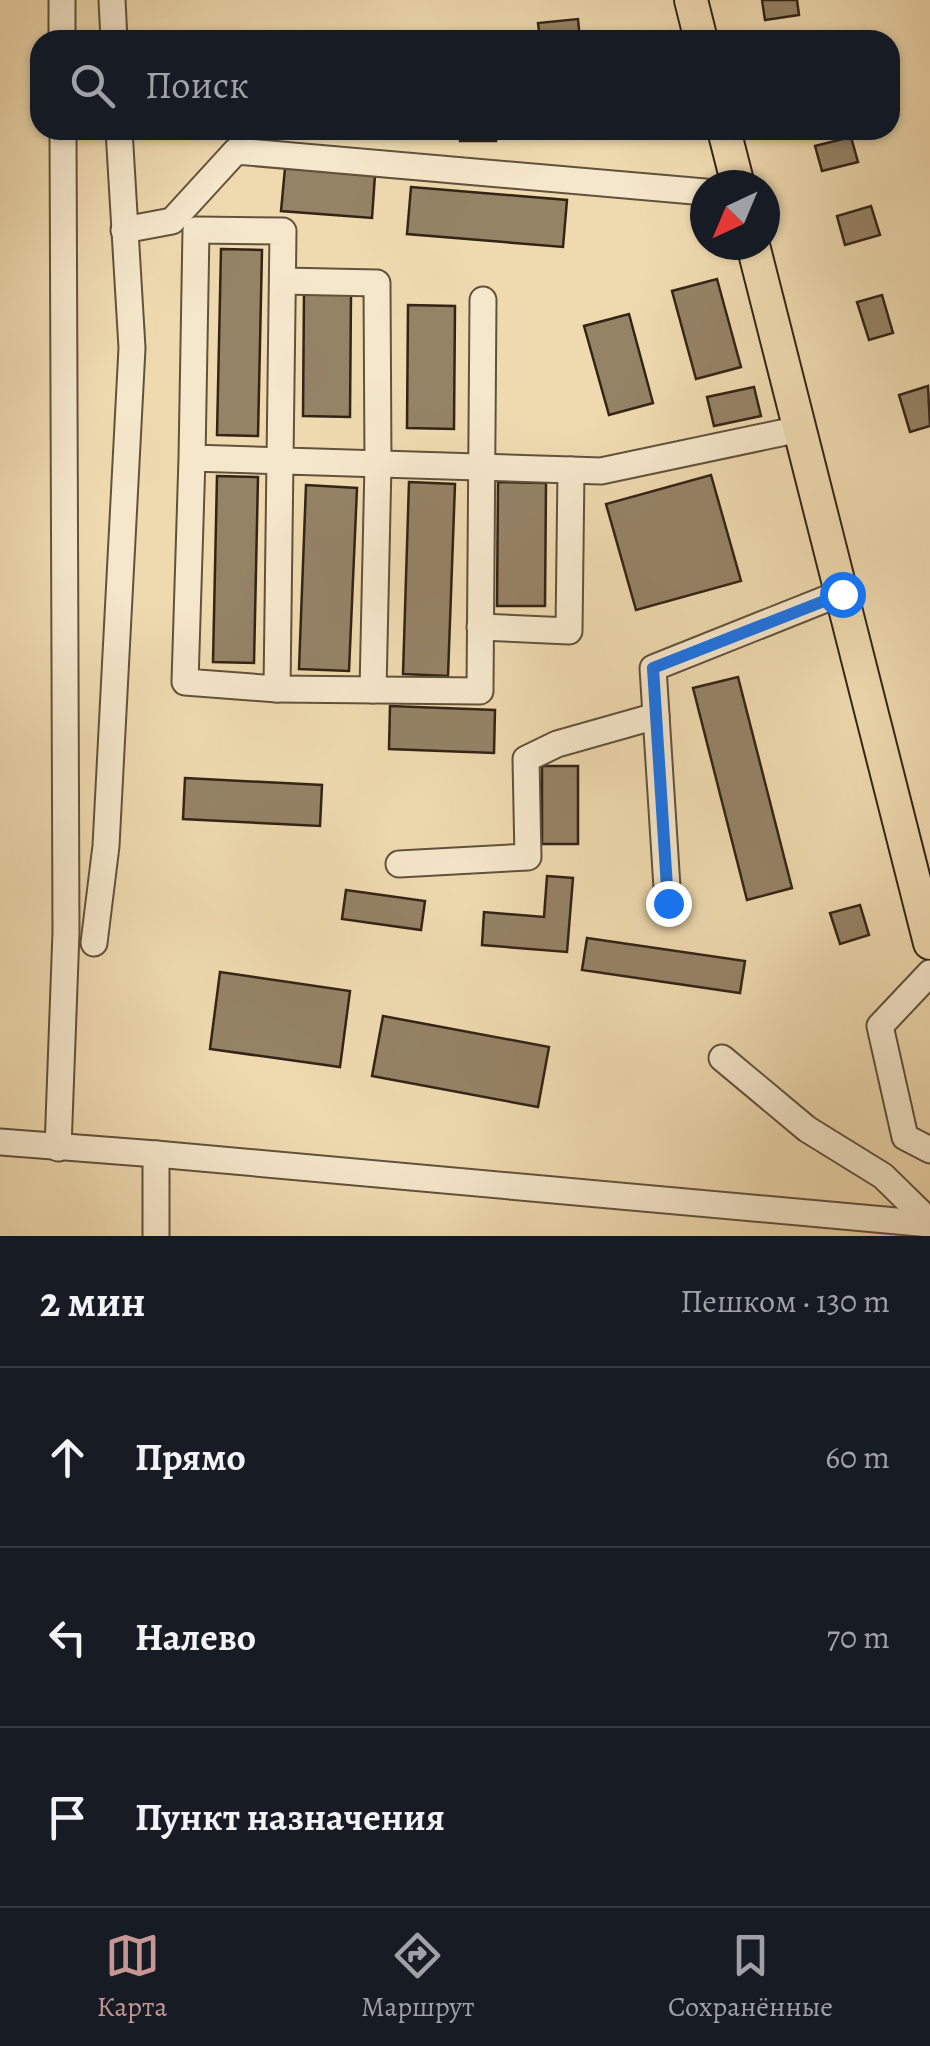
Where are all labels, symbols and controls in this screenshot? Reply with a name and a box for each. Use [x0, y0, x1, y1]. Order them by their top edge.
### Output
search box [30, 30, 900, 140]
icon: search [65, 58, 120, 113]
text: Поиск [145, 59, 249, 111]
north arrow [690, 170, 780, 260]
route start [820, 572, 866, 618]
route end [646, 881, 692, 927]
text: 2 мин [40, 1273, 146, 1330]
text: Пешком · 130 m [680, 1279, 890, 1323]
icon: ahead [40, 1430, 95, 1485]
text: Прямо [135, 1431, 246, 1483]
text: 60 m [825, 1435, 890, 1479]
icon: left [40, 1610, 95, 1665]
text: Налево [135, 1611, 256, 1663]
text: 70 m [827, 1615, 890, 1659]
icon: arrive [40, 1790, 95, 1845]
text: Пункт назначения [135, 1791, 445, 1843]
tab: Карта [97, 1928, 167, 2026]
tab: Маршрут [361, 1928, 474, 2026]
tab: Сохранённые [668, 1928, 833, 2026]

